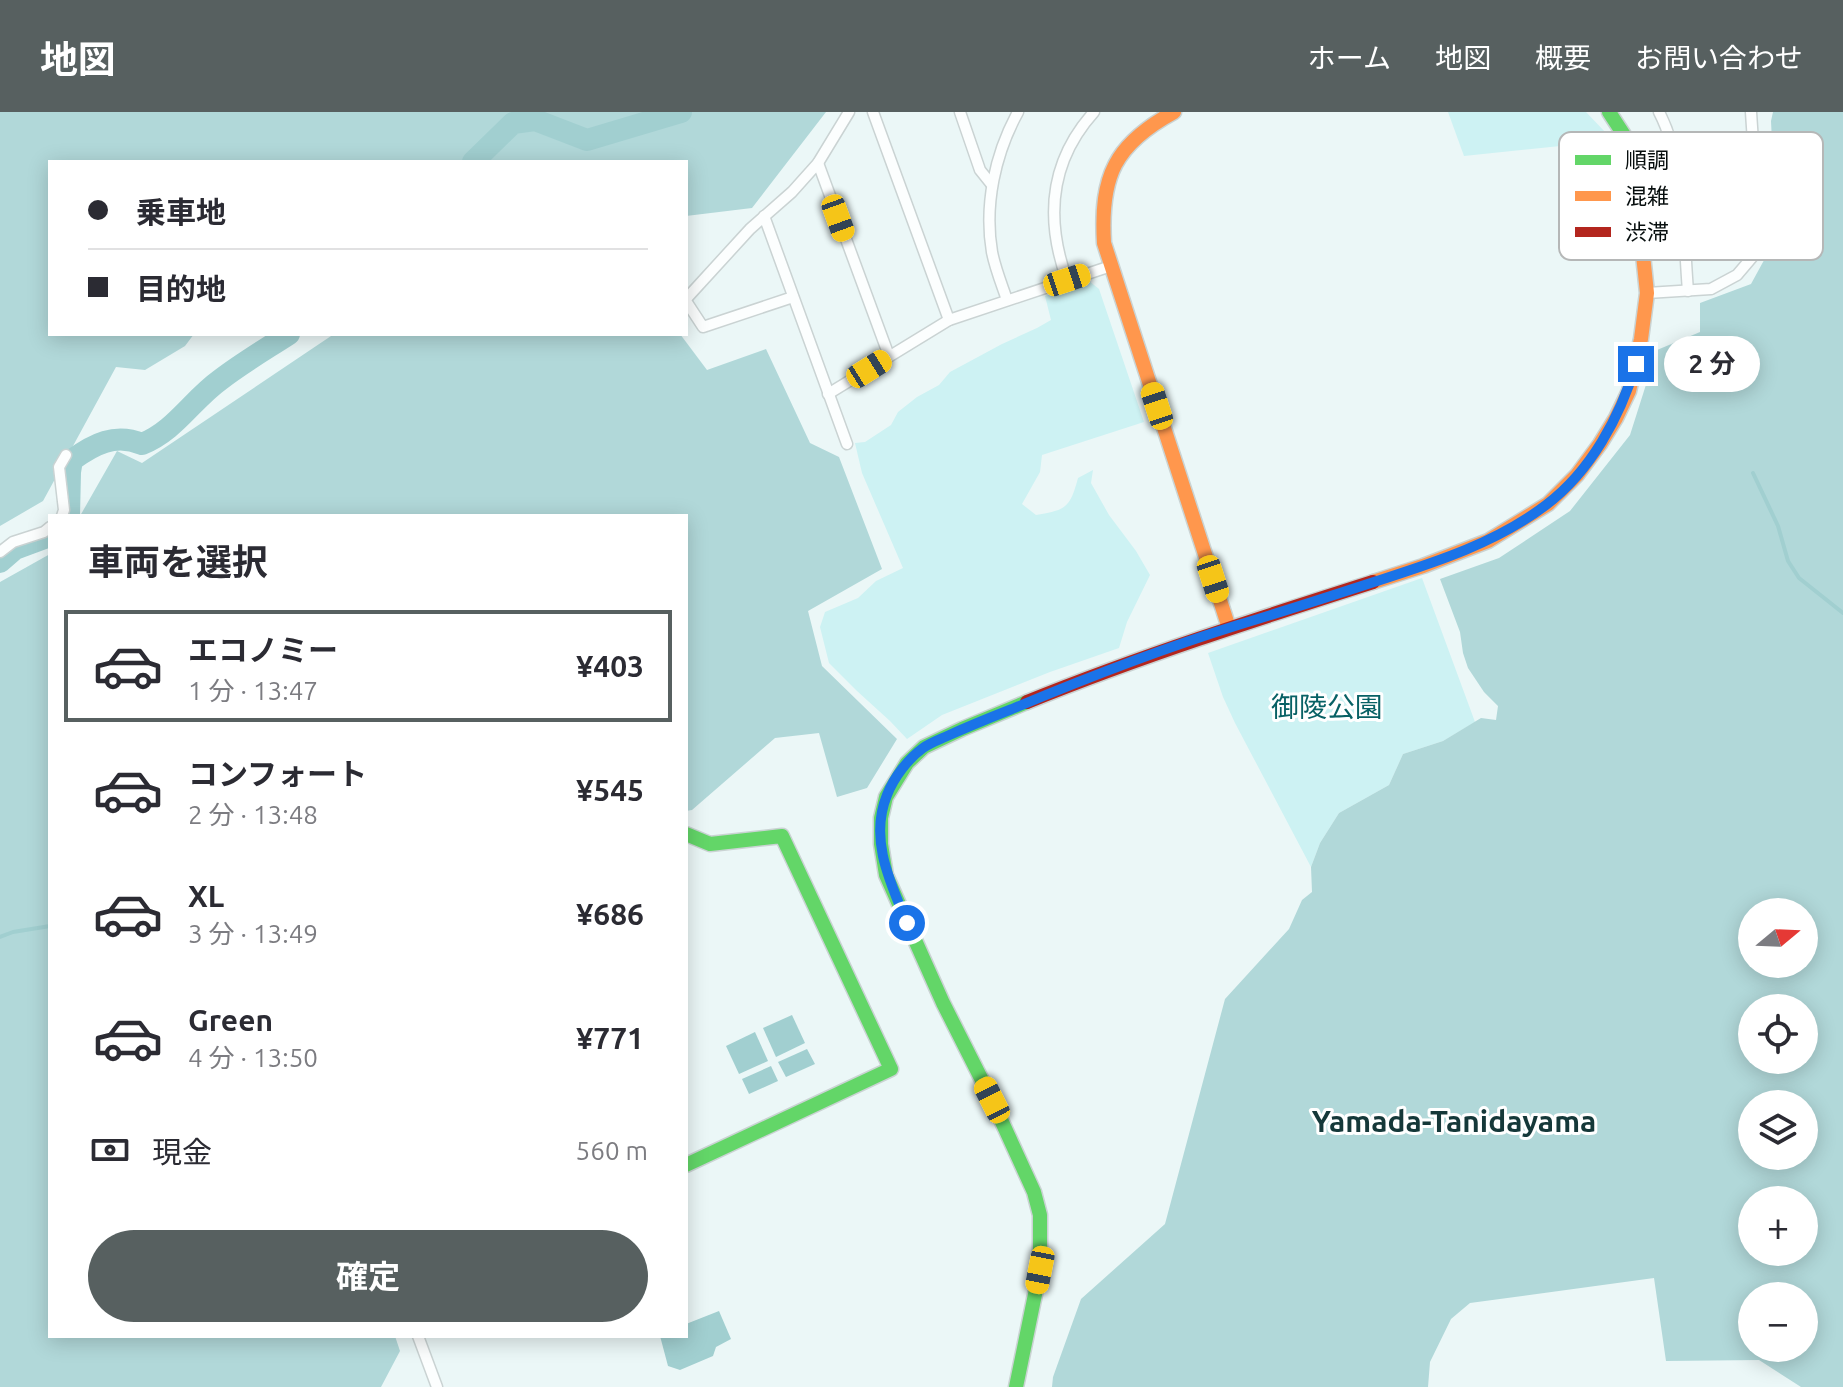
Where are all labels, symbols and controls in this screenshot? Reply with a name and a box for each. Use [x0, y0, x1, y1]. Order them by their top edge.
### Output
text: 地図 [40, 38, 116, 80]
text: ホーム [1308, 42, 1391, 73]
text: 地図 [1435, 42, 1491, 73]
text: 概要 [1535, 42, 1591, 73]
text: お問い合わせ [1635, 42, 1803, 73]
legend [1559, 132, 1823, 260]
text: 順調 [1625, 147, 1669, 172]
text: 混雑 [1625, 183, 1669, 208]
car [819, 191, 857, 245]
text: 乗車地 [136, 195, 226, 229]
text: 渋滞 [1625, 219, 1669, 244]
car [1040, 261, 1094, 299]
text: 目的地 [136, 272, 226, 306]
callout: 2 分 [1664, 336, 1760, 392]
car [842, 346, 896, 392]
route end [1618, 346, 1654, 382]
text: 2 分 [1689, 349, 1735, 378]
car [1138, 379, 1176, 433]
text: 車両を選択 [88, 541, 268, 582]
car [1194, 552, 1232, 606]
icon: car [92, 630, 164, 702]
text: エコノミー [188, 633, 338, 667]
text: ¥403 [576, 649, 644, 683]
text: 1 分 · 13:47 [188, 676, 318, 705]
park label: 御陵公園 [1271, 691, 1383, 722]
icon: car [92, 754, 164, 826]
text: コンフォート [188, 757, 367, 791]
text: ¥545 [576, 773, 644, 807]
text: 2 分 · 13:48 [188, 800, 318, 829]
icon: car [92, 878, 164, 950]
text: XL [188, 879, 224, 913]
text: ¥686 [576, 897, 644, 931]
north arrow [1738, 898, 1818, 978]
map controls [1738, 898, 1818, 1362]
route start [889, 905, 925, 941]
text: 3 分 · 13:49 [188, 919, 318, 948]
button: locate [1738, 994, 1818, 1074]
icon: car [92, 1002, 164, 1074]
text: Green [188, 1003, 273, 1037]
text: ¥771 [576, 1021, 644, 1055]
text: 4 分 · 13:50 [188, 1043, 318, 1072]
car [970, 1073, 1014, 1127]
button: layers [1738, 1090, 1818, 1170]
district label: Yamada-Tanidayama [1312, 1104, 1596, 1138]
icon: cash [88, 1128, 132, 1172]
text: 現金 [152, 1135, 212, 1169]
text: 560 m [576, 1136, 648, 1165]
button: + [1738, 1186, 1818, 1266]
button: 確定 [88, 1230, 648, 1322]
car [1024, 1244, 1056, 1296]
button: − [1738, 1282, 1818, 1362]

